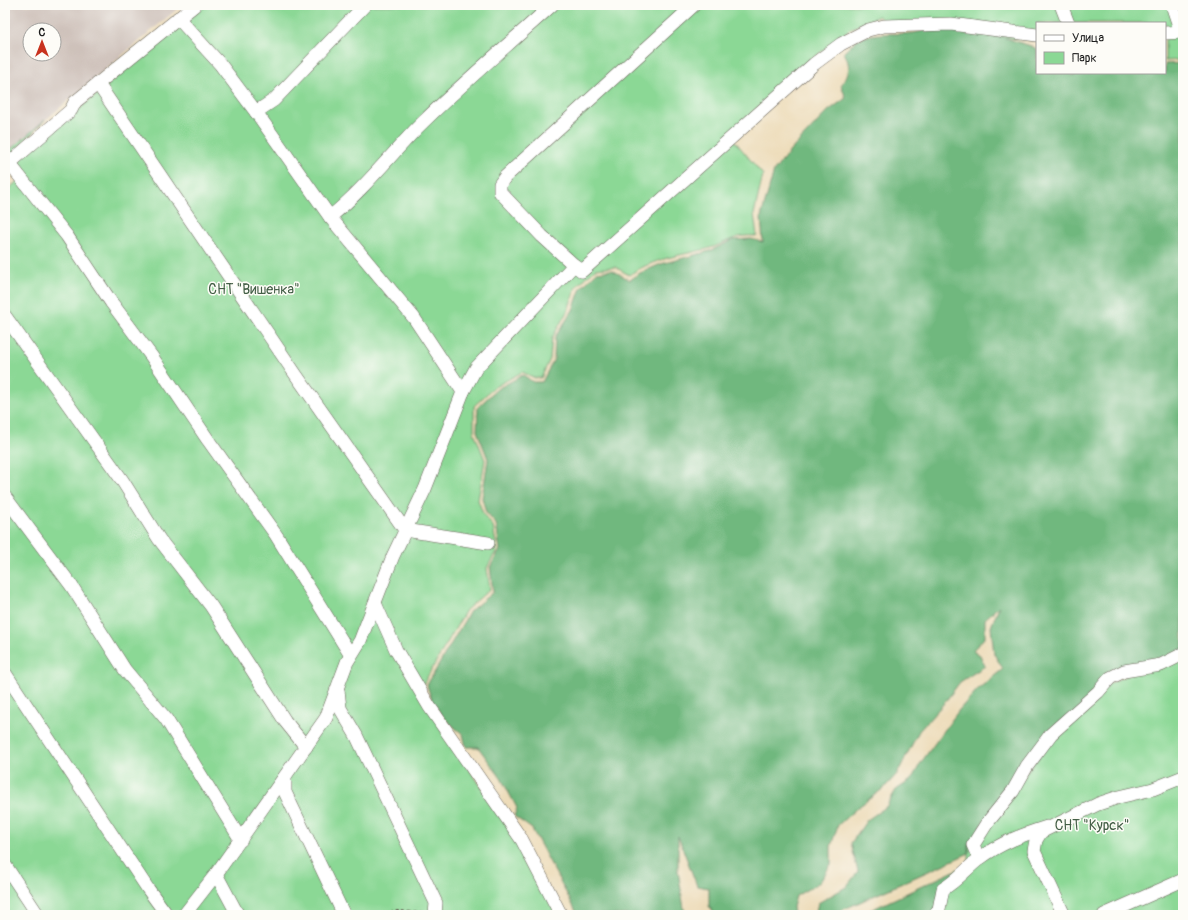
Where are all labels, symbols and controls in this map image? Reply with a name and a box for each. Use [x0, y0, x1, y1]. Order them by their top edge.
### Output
north arrow [22, 22, 62, 62]
legend [1036, 22, 1166, 74]
text: С [39, 26, 46, 39]
text: Улица [1072, 31, 1104, 46]
text: Парк [1072, 51, 1097, 66]
park label: СНТ "Вишенка" [208, 281, 300, 298]
park label: СНТ "Курск" [1055, 817, 1129, 834]

